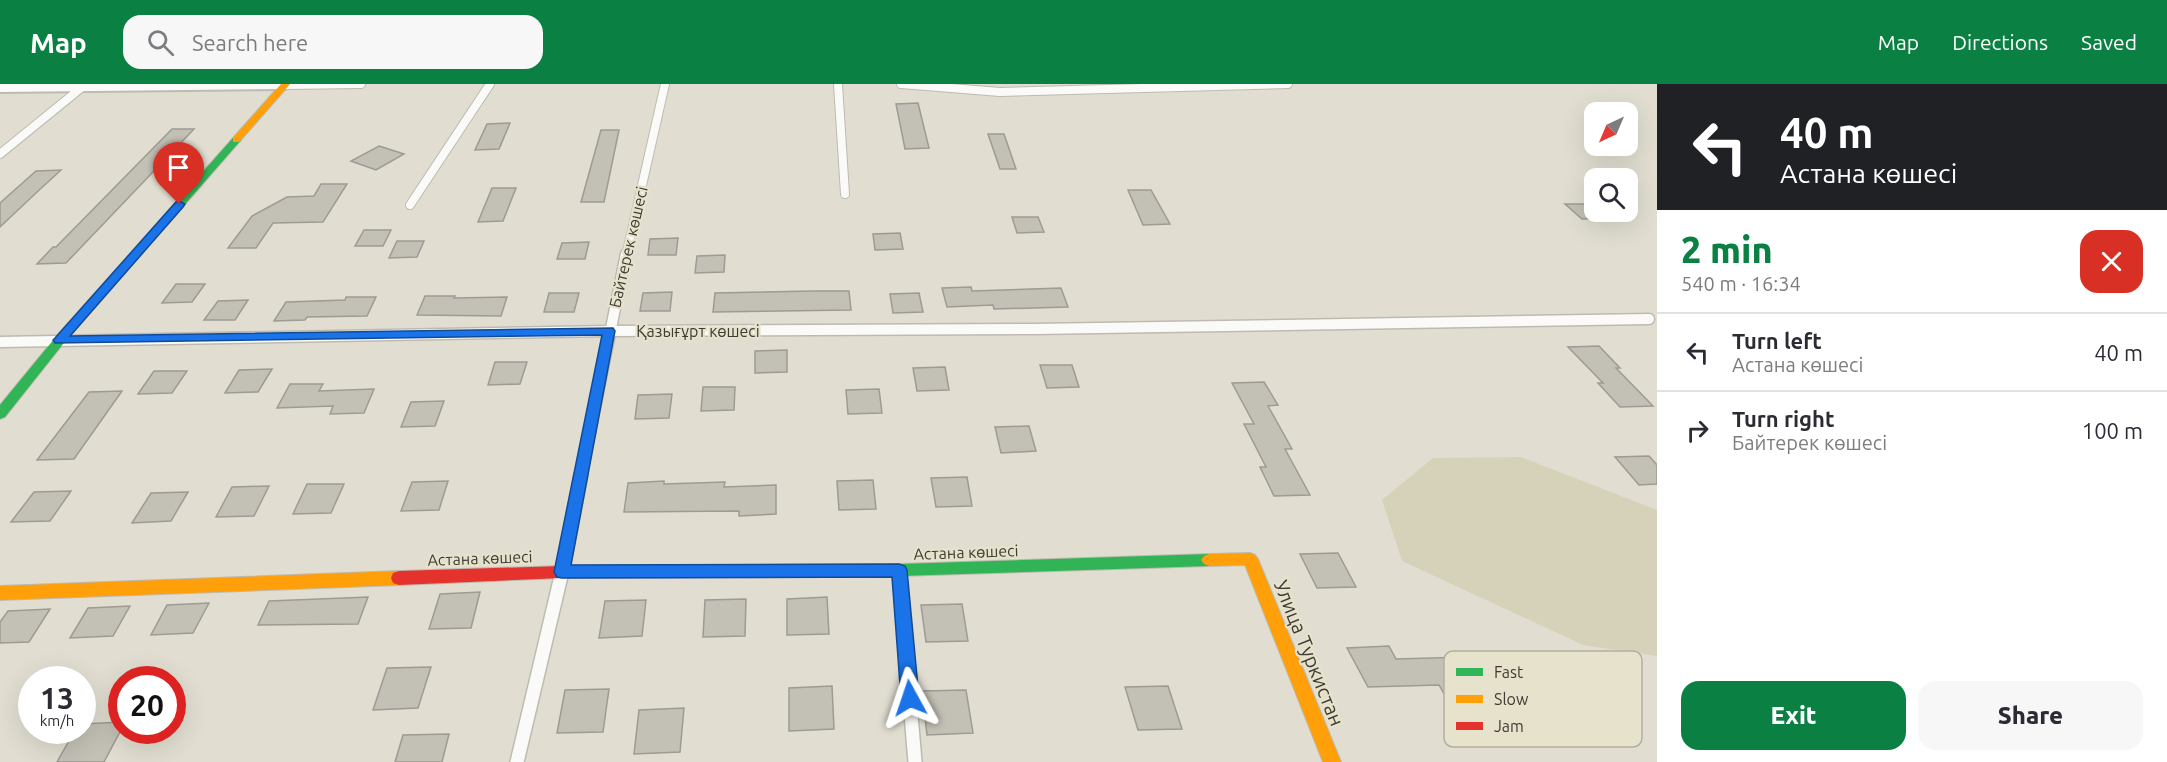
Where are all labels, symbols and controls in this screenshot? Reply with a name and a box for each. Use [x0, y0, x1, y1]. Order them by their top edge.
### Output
search box [123, 15, 543, 69]
icon: search [144, 26, 177, 59]
text: Map [30, 27, 87, 58]
text: Search here [192, 30, 308, 55]
text: Map [1878, 30, 1919, 54]
text: Directions [1952, 30, 2048, 54]
text: Saved [2081, 30, 2137, 54]
north arrow [1584, 102, 1638, 156]
map controls [1584, 102, 1638, 222]
icon: left [1681, 108, 1759, 186]
text: 40 m [1780, 109, 1874, 156]
pin [153, 142, 204, 204]
icon: arrive [162, 151, 195, 184]
text: Астана көшесі [1780, 158, 1957, 188]
button: search [1584, 168, 1638, 222]
street label: Байтерек көшесі [605, 185, 651, 309]
text: 2 min [1681, 229, 1773, 270]
button: close [2080, 230, 2143, 293]
text: 540 m · 16:34 [1681, 272, 1801, 295]
street label: Қазығұрт көшесі [636, 322, 760, 340]
text: Turn left [1732, 328, 1822, 353]
icon: left [1681, 336, 1714, 369]
text: 40 m [2094, 340, 2143, 365]
text: Астана көшесі [1732, 353, 1863, 376]
text: Turn right [1732, 406, 1834, 431]
icon: right [1681, 414, 1714, 447]
text: 100 m [2082, 418, 2143, 443]
text: Байтерек көшесі [1732, 431, 1887, 454]
street label: Астана көшесі [913, 541, 1019, 563]
street label: Астана көшесі [427, 547, 533, 569]
street label: Улица Туркистан [1270, 577, 1349, 729]
legend [1444, 651, 1642, 747]
text: Fast [1494, 663, 1524, 681]
speed limit sign: 20 [108, 666, 186, 744]
position arrow [878, 666, 942, 730]
text: 13 [40, 681, 74, 715]
button: Exit [1681, 681, 1906, 750]
button: Share [1918, 681, 2143, 750]
text: Slow [1494, 690, 1529, 708]
text: km/h [40, 712, 74, 729]
text: Jam [1494, 717, 1524, 735]

